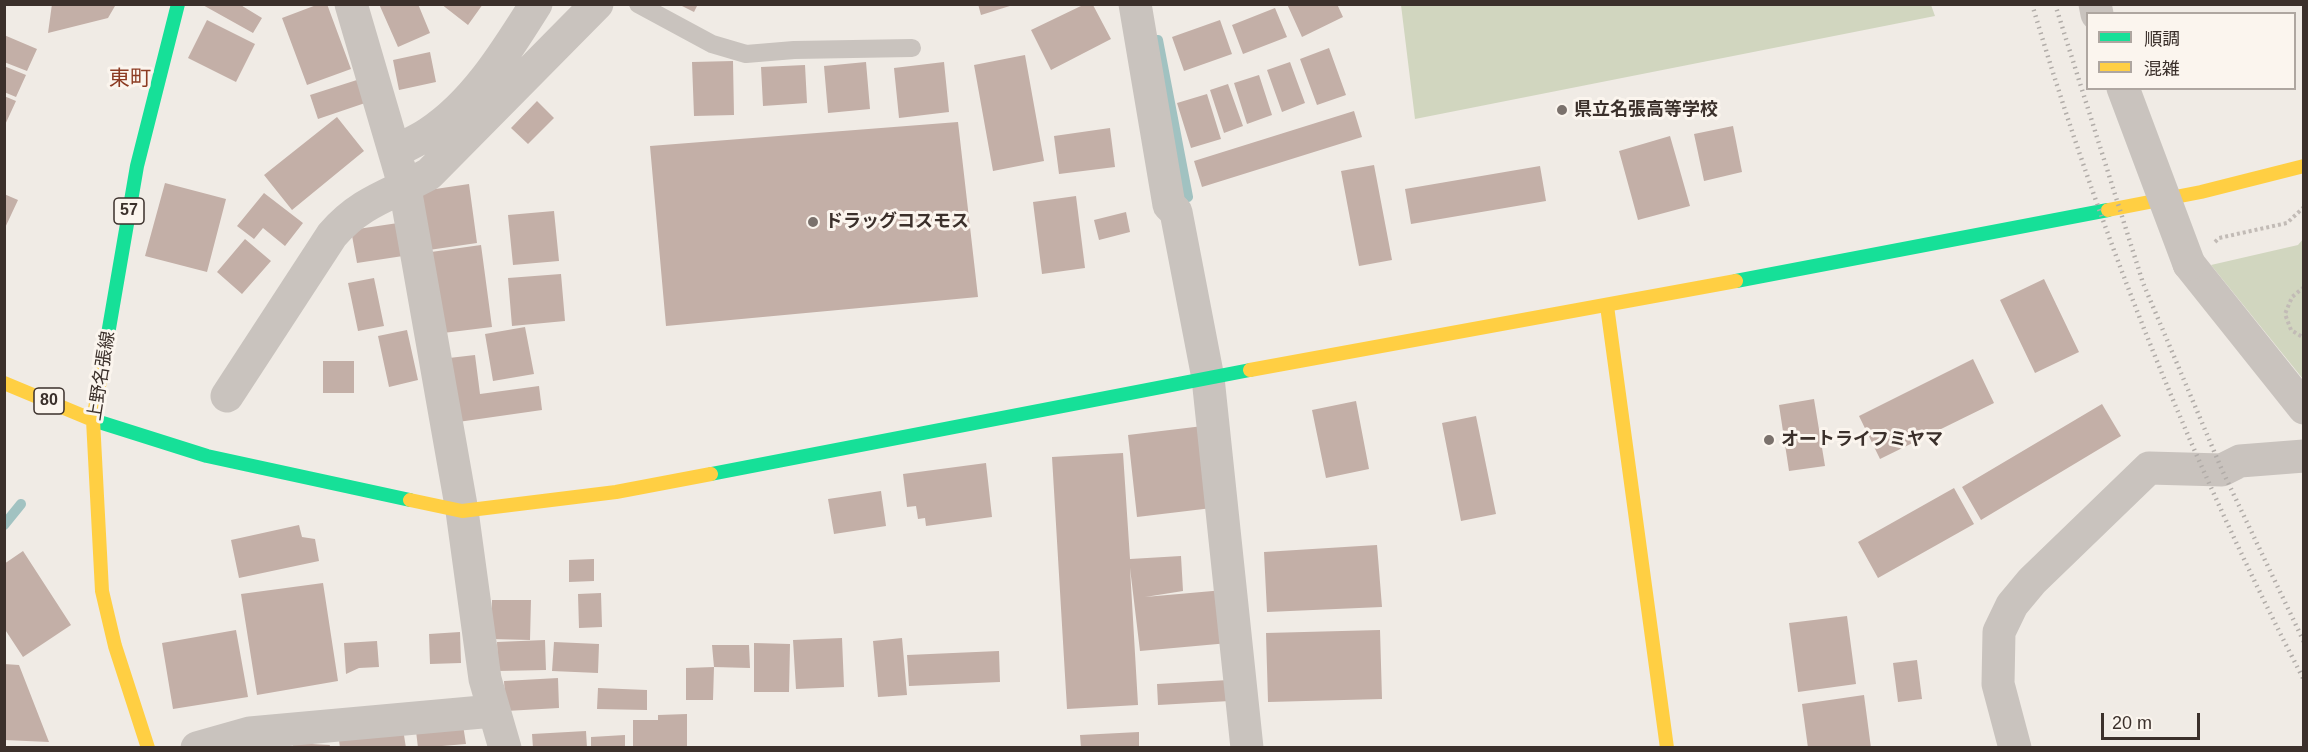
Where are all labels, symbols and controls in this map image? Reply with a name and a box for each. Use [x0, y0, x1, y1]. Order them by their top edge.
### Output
legend [2086, 12, 2296, 90]
text: 順調 [2144, 29, 2180, 49]
text: 混雑 [2144, 59, 2180, 79]
district label: 東町 [109, 66, 151, 92]
place label: 県立名張高等学校 [1574, 99, 1718, 121]
marker: 県立名張高等学校 [1555, 103, 1569, 117]
road number: 57 [114, 198, 144, 224]
place label: ドラッグコスモス [825, 211, 969, 233]
marker: ドラッグコスモス [806, 215, 820, 229]
street label: 上野名張線 [84, 330, 120, 422]
road number: 80 [34, 388, 64, 414]
place label: オートライフミヤマ [1781, 429, 1943, 451]
marker: オートライフミヤマ [1762, 433, 1776, 447]
scale bar [2104, 701, 2203, 739]
text: 20 m [2112, 713, 2152, 733]

